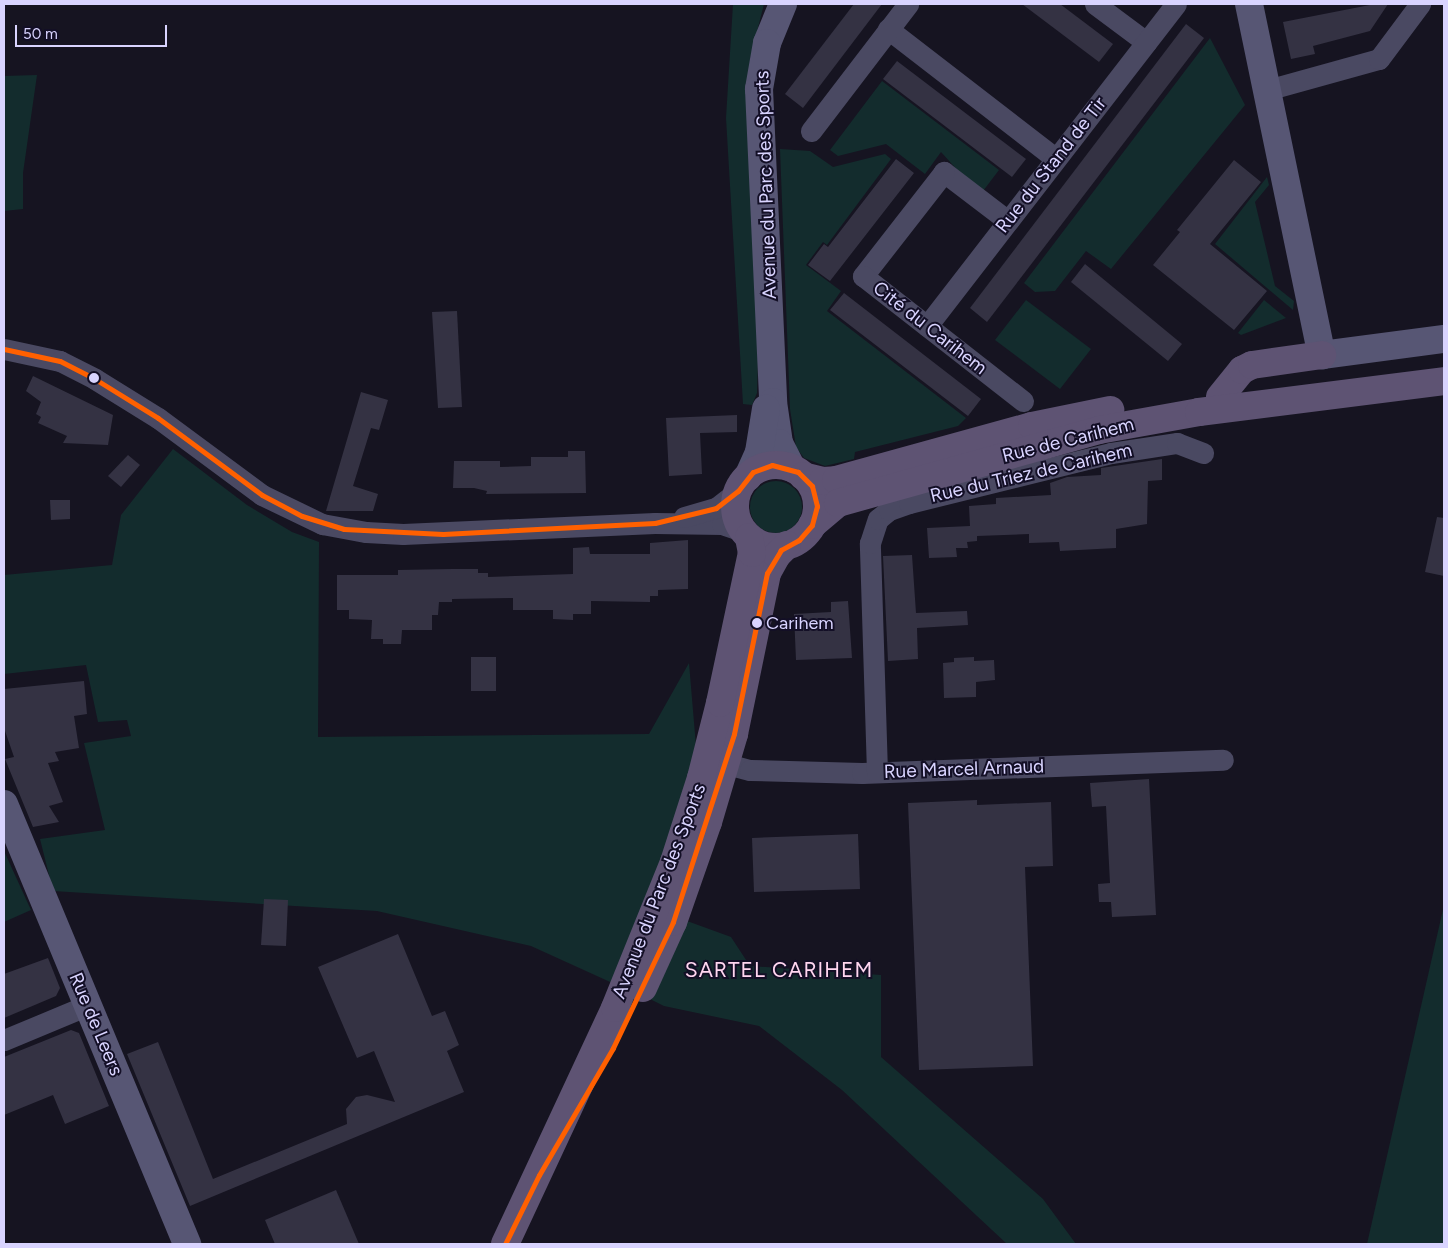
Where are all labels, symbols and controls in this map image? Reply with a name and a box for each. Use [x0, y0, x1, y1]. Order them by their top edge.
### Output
scale bar [18, 15, 170, 47]
text: 50 m [23, 25, 58, 43]
street label: Avenue du Parc des Sports [751, 70, 781, 300]
street label: Rue du Stand de Tir [991, 92, 1111, 238]
street label: Cité du Carihem [869, 276, 991, 380]
unlabelled marker [89, 373, 99, 383]
street label: Rue de Carihem [1000, 413, 1136, 467]
street label: Rue du Triez de Carihem [928, 439, 1134, 507]
place label: Carihem [766, 612, 834, 634]
marker: Carihem [752, 618, 762, 628]
street label: Rue Marcel Arnaud [883, 755, 1045, 783]
street label: Avenue du Parc des Sports [607, 780, 711, 1002]
district label: SARTEL CARIHEM [683, 957, 875, 983]
street label: Rue de Leers [64, 969, 128, 1079]

